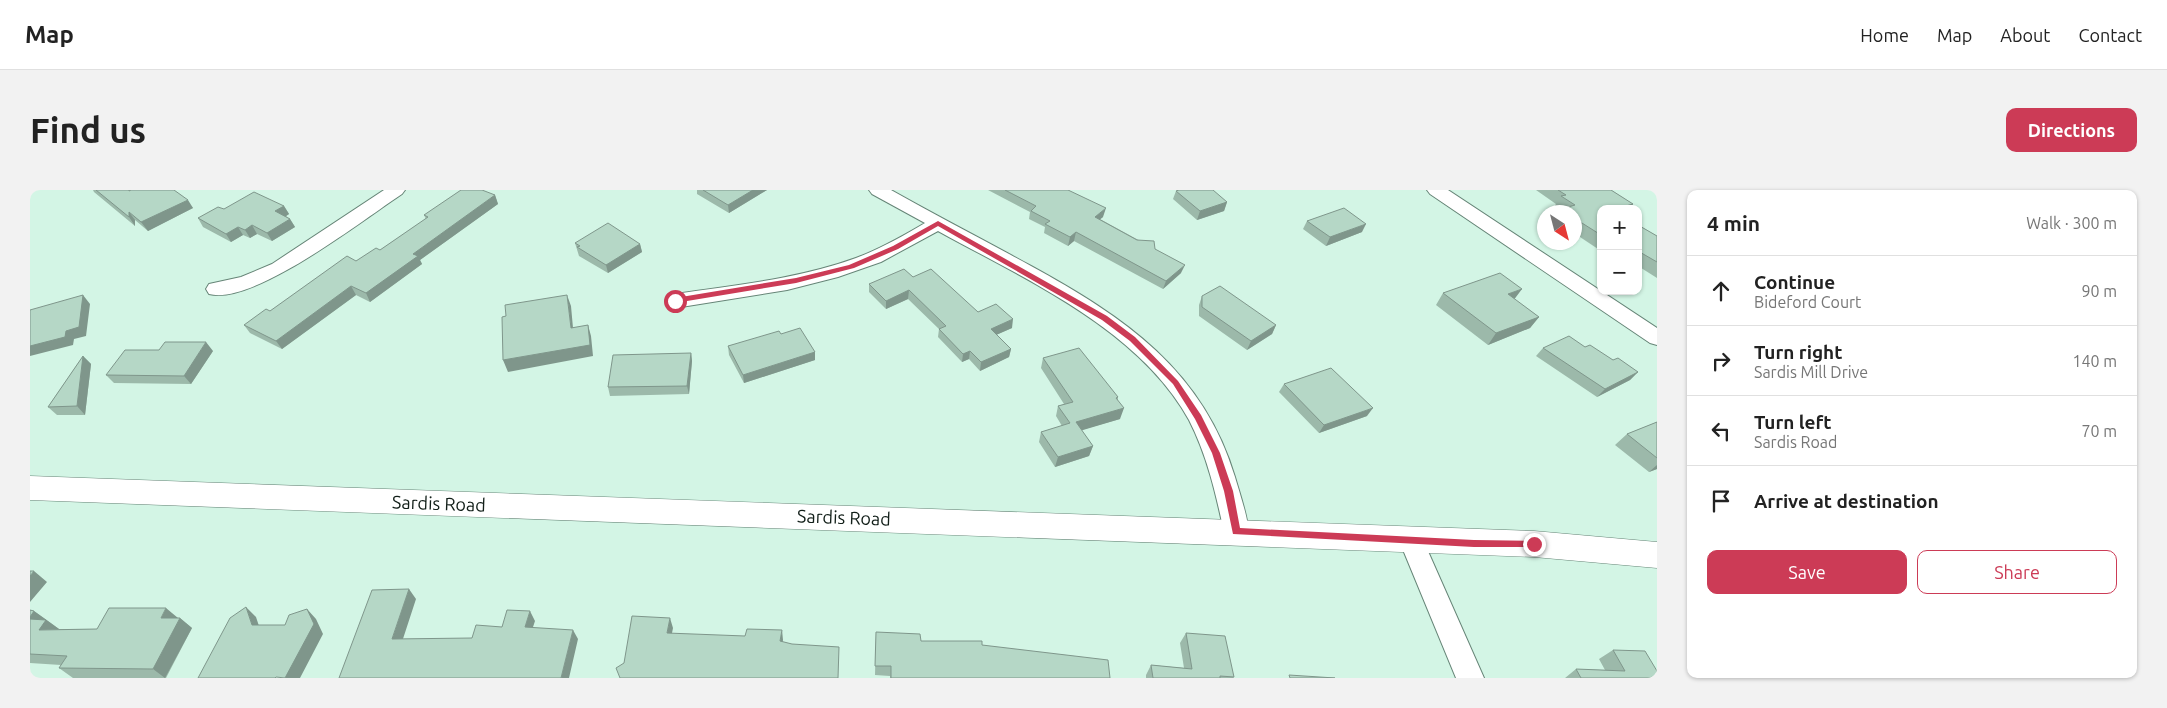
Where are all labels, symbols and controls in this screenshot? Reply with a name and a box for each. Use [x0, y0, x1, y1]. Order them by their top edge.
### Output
text: Map [25, 21, 74, 48]
text: Home [1860, 25, 1909, 45]
text: Map [1937, 25, 1972, 45]
text: About [2000, 25, 2050, 45]
text: Contact [2078, 25, 2142, 45]
button: Directions [2006, 108, 2137, 152]
text: Find us [30, 110, 146, 150]
north arrow [1537, 205, 1582, 250]
map controls [1597, 205, 1642, 295]
button: + [1597, 205, 1642, 250]
text: 4 min [1707, 211, 1760, 235]
text: Walk · 300 m [2026, 214, 2117, 232]
button: − [1597, 250, 1642, 295]
text: Continue [1754, 271, 1835, 293]
icon: ahead [1707, 277, 1735, 305]
text: 90 m [2081, 282, 2117, 300]
route start [664, 290, 687, 313]
text: Bideford Court [1754, 293, 1861, 311]
text: Turn right [1754, 341, 1842, 363]
icon: right [1707, 347, 1735, 375]
text: 140 m [2072, 352, 2117, 370]
text: Sardis Mill Drive [1754, 363, 1868, 381]
text: Turn left [1754, 411, 1832, 433]
icon: left [1707, 417, 1735, 445]
text: 70 m [2081, 422, 2117, 440]
text: Sardis Road [1754, 433, 1837, 451]
icon: arrive [1707, 487, 1735, 515]
text: Arrive at destination [1754, 490, 1939, 512]
street label: Sardis Road [392, 491, 486, 515]
street label: Sardis Road [797, 505, 891, 529]
route end [1523, 533, 1546, 556]
button: Save [1707, 550, 1907, 594]
button: Share [1917, 550, 2117, 594]

